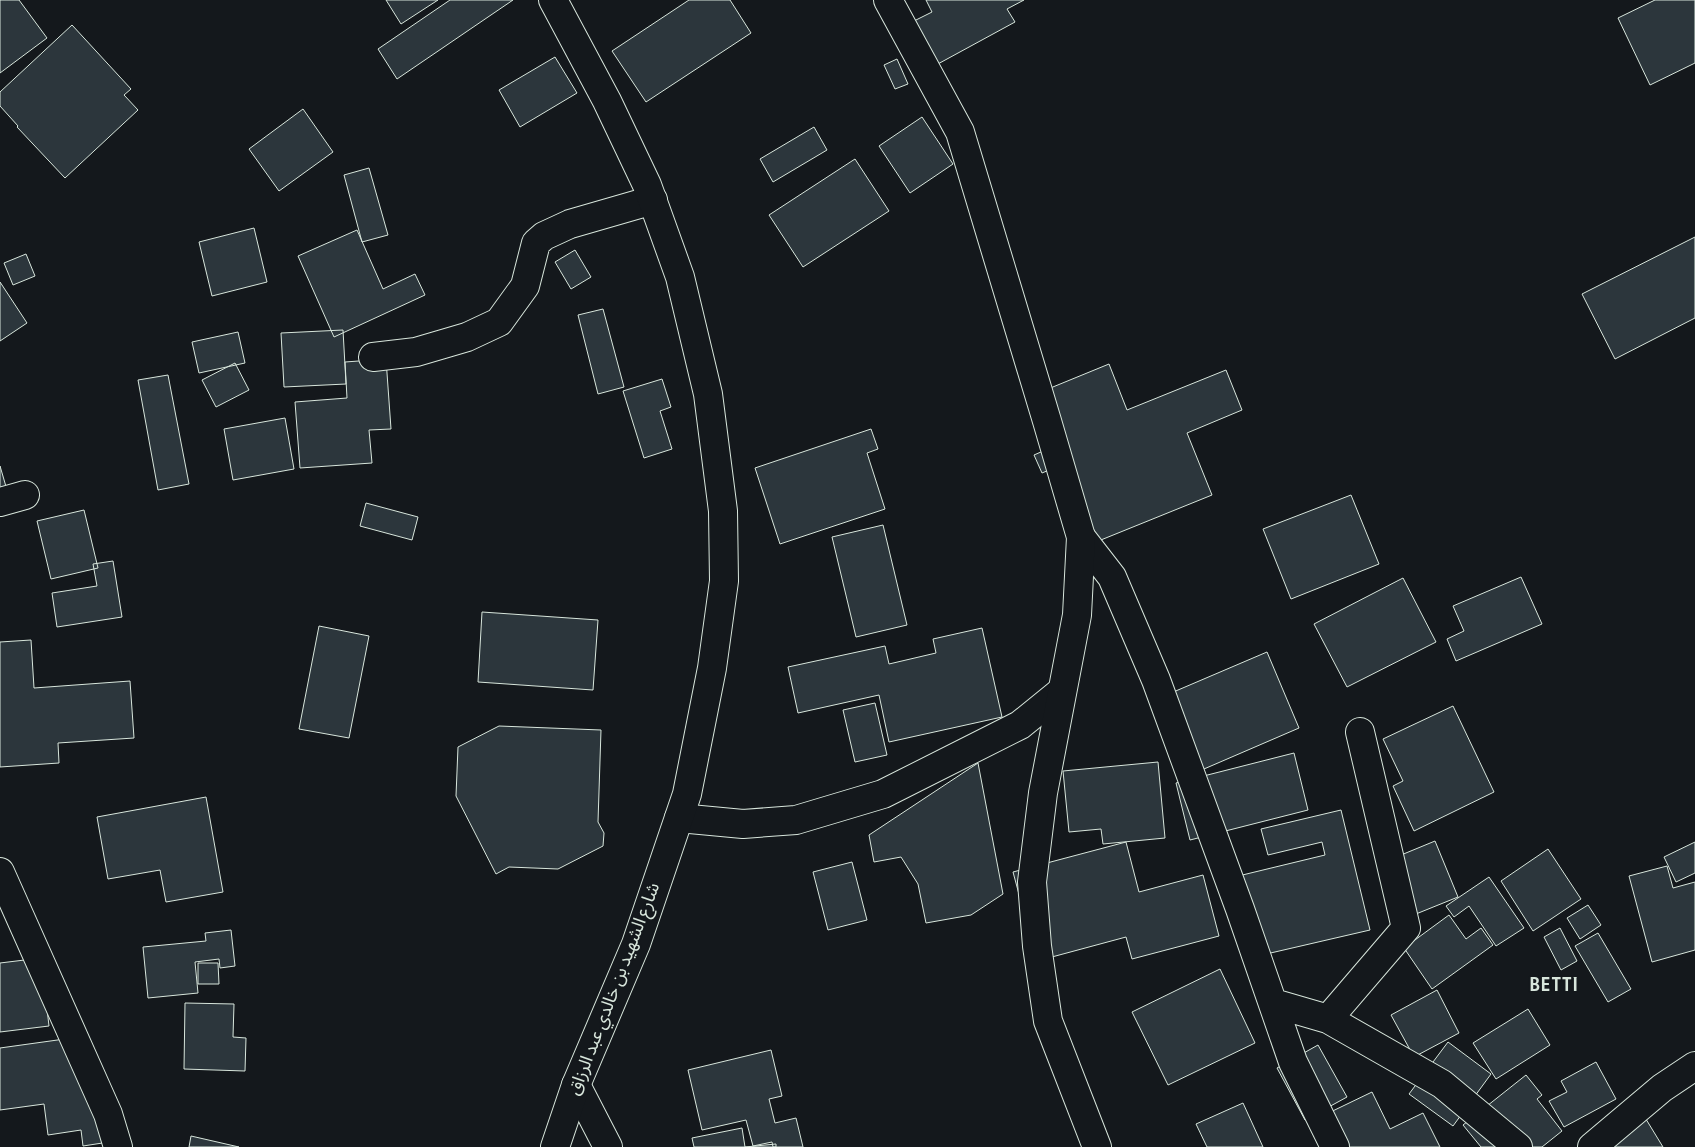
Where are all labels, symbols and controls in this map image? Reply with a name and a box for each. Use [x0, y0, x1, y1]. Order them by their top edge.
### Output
street label: شارع الشهيد بن خالدي عبد الرزاق [564, 880, 667, 1099]
district label: BETTI [1529, 971, 1579, 998]

